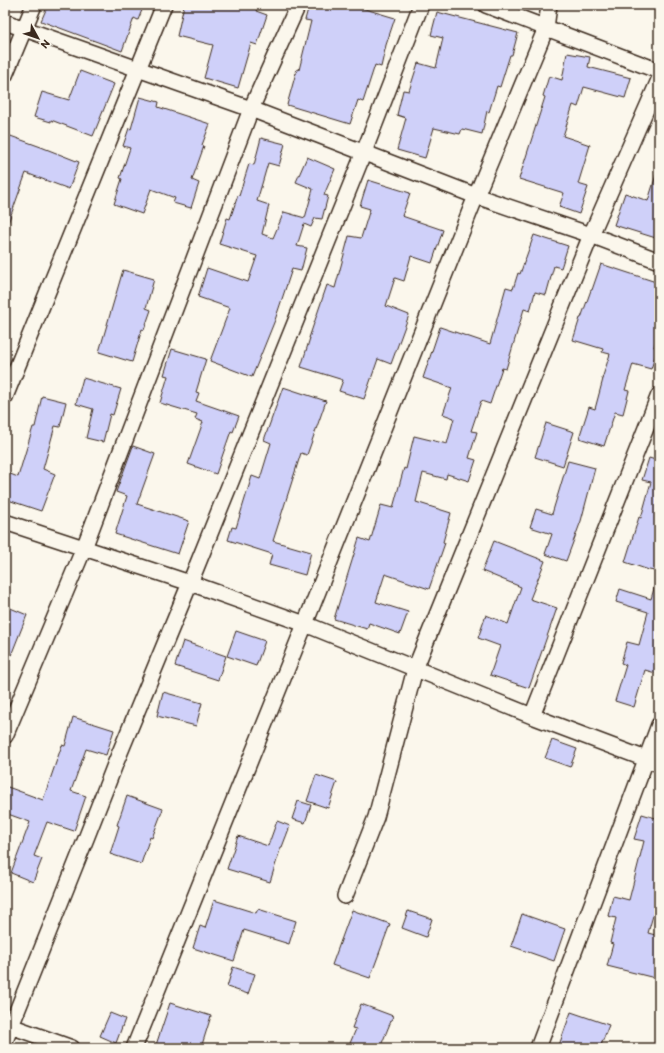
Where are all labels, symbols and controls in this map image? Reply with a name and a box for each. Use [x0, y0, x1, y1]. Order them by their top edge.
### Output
north arrow [18, 18, 58, 58]
text: N [38, 37, 53, 51]

